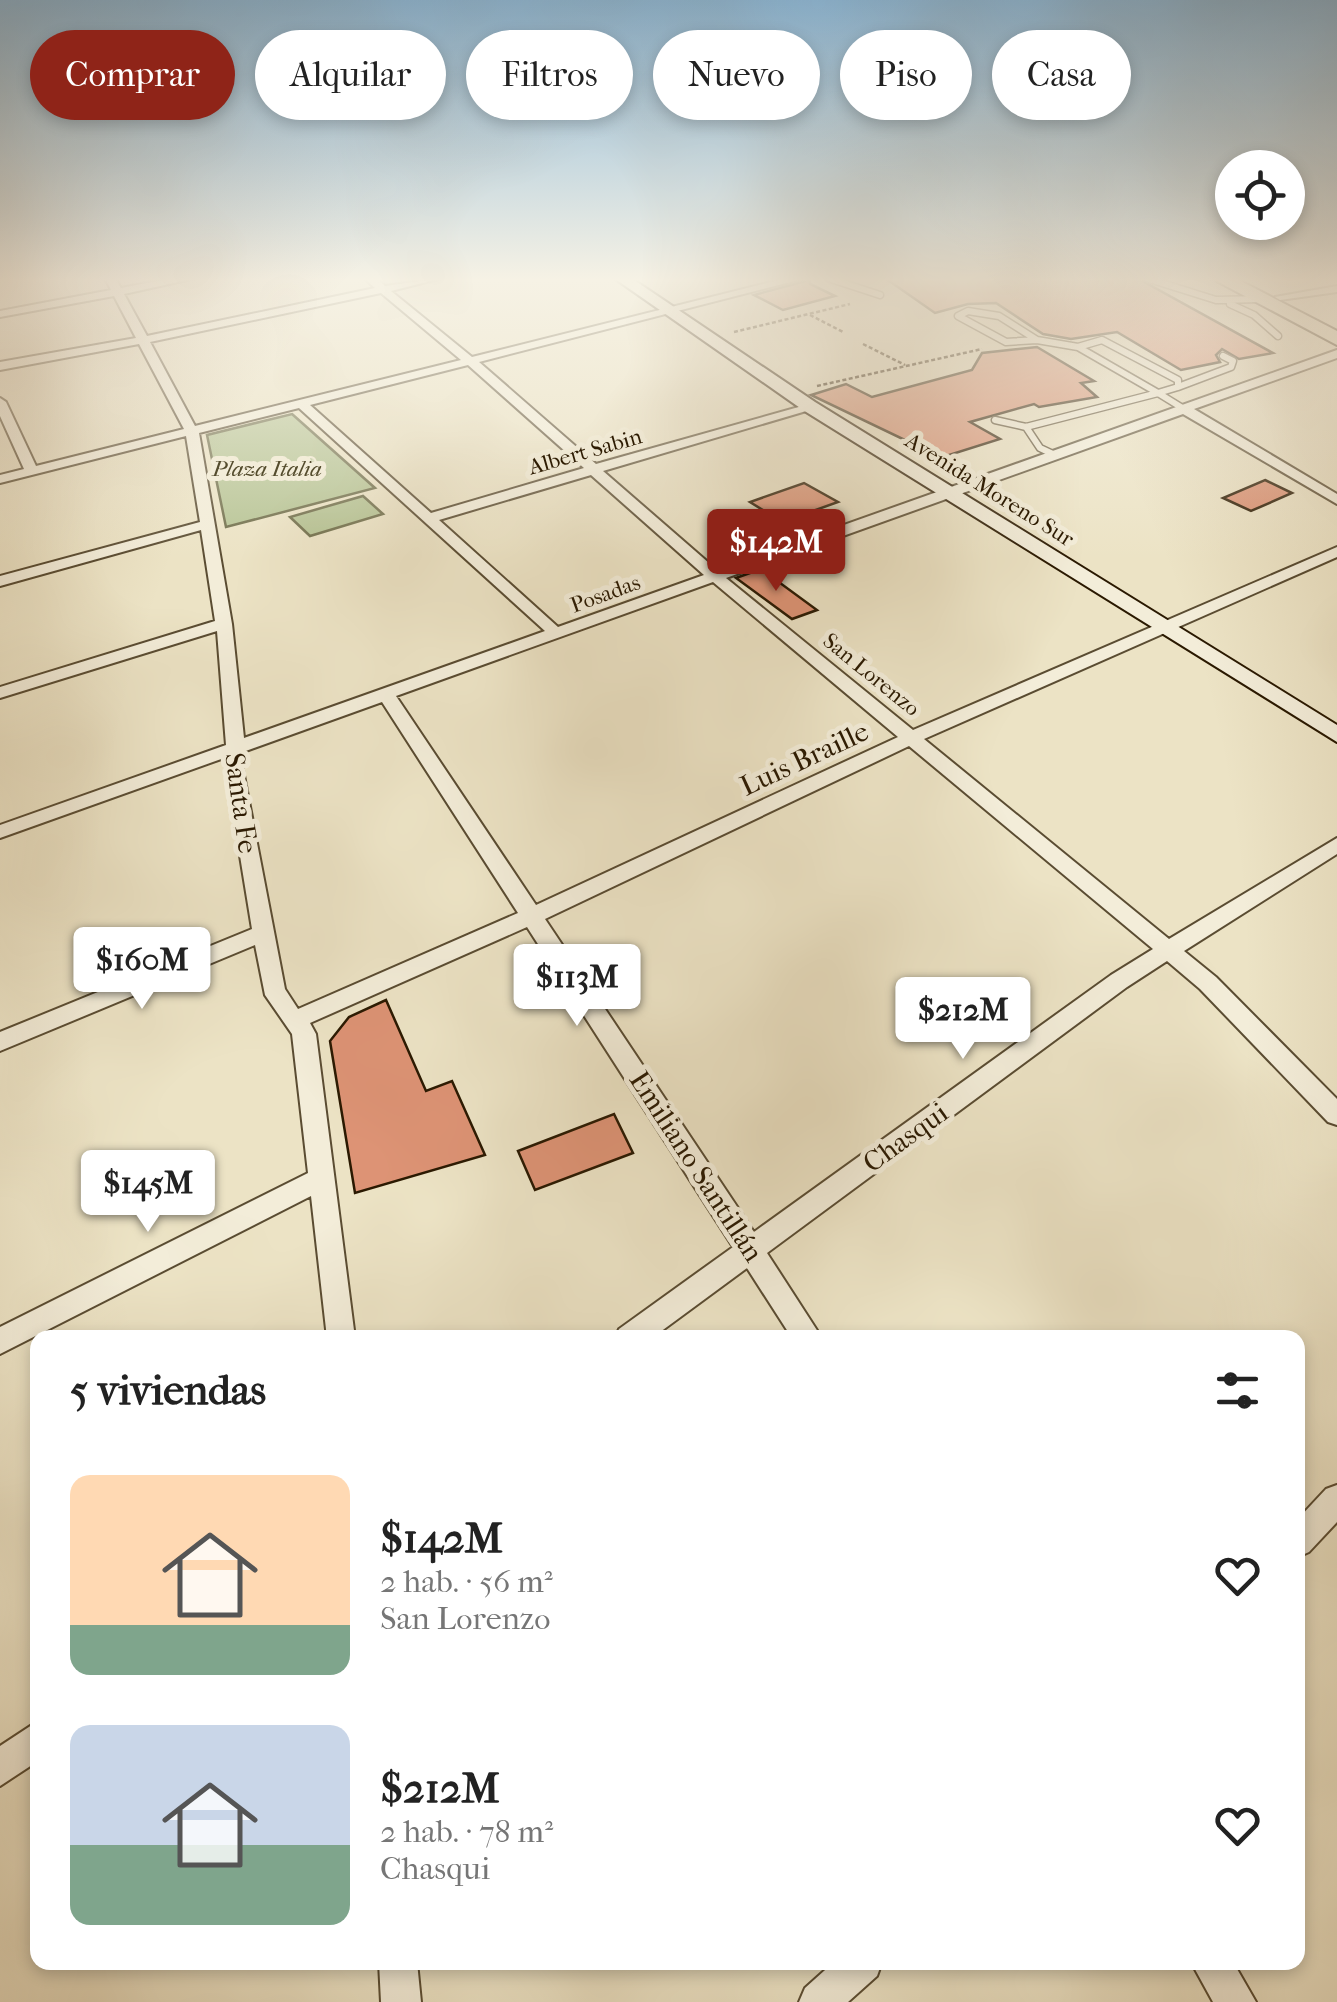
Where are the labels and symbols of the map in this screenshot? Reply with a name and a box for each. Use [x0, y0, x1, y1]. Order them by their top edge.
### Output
street label: Albert Sabin [525, 423, 645, 481]
street label: Avenida Moreno Sur [900, 427, 1079, 553]
park label: Plaza Italia [211, 456, 322, 482]
pin: $142M [706, 509, 846, 594]
street label: Posadas [567, 569, 644, 619]
street label: San Lorenzo [818, 628, 925, 722]
street label: Luis Braille [735, 714, 874, 803]
street label: Santa Fe [218, 751, 265, 856]
pin: $160M [72, 927, 212, 1012]
pin: $113M [507, 944, 647, 1029]
pin: $212M [893, 977, 1033, 1062]
street label: Emiliano Santillán [623, 1065, 770, 1268]
street label: Chasqui [857, 1096, 954, 1179]
pin: $145M [78, 1150, 218, 1235]

